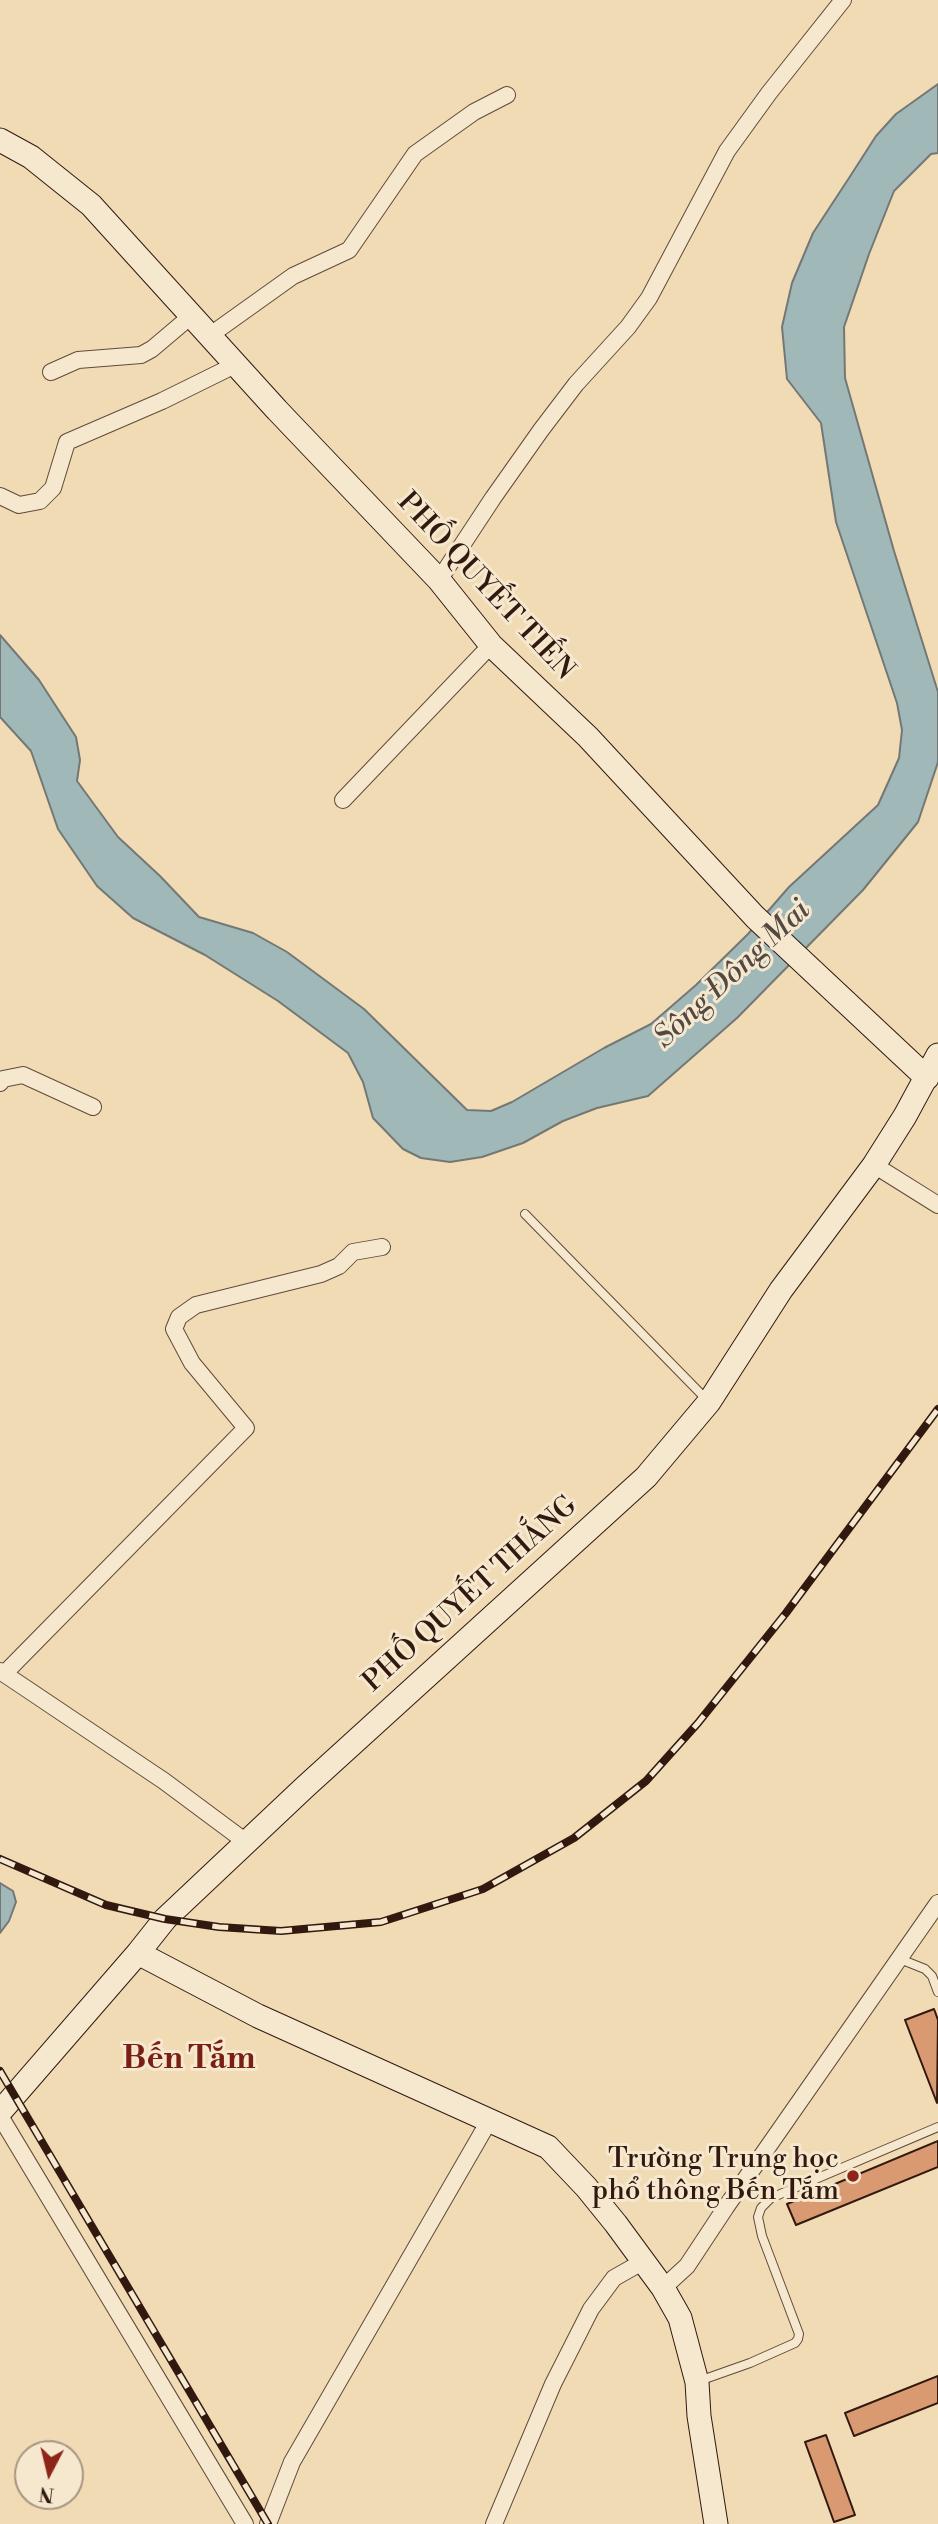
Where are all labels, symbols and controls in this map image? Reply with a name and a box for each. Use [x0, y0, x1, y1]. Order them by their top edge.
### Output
street label: PHỐ QUYẾT TIẾN [389, 486, 581, 688]
water label: Sông Đông Mai [647, 893, 819, 1057]
street label: PHỐ QUYẾT THẮNG [357, 1490, 585, 1700]
district label: Bến Tắm [122, 2041, 256, 2079]
place label: Trường Trung học phổ thông Bến Tắm [592, 2143, 839, 2209]
marker: Trường Trung học phổ thông Bến Tắm [845, 2168, 861, 2184]
north arrow [14, 2440, 84, 2510]
text: N [38, 2481, 56, 2507]

